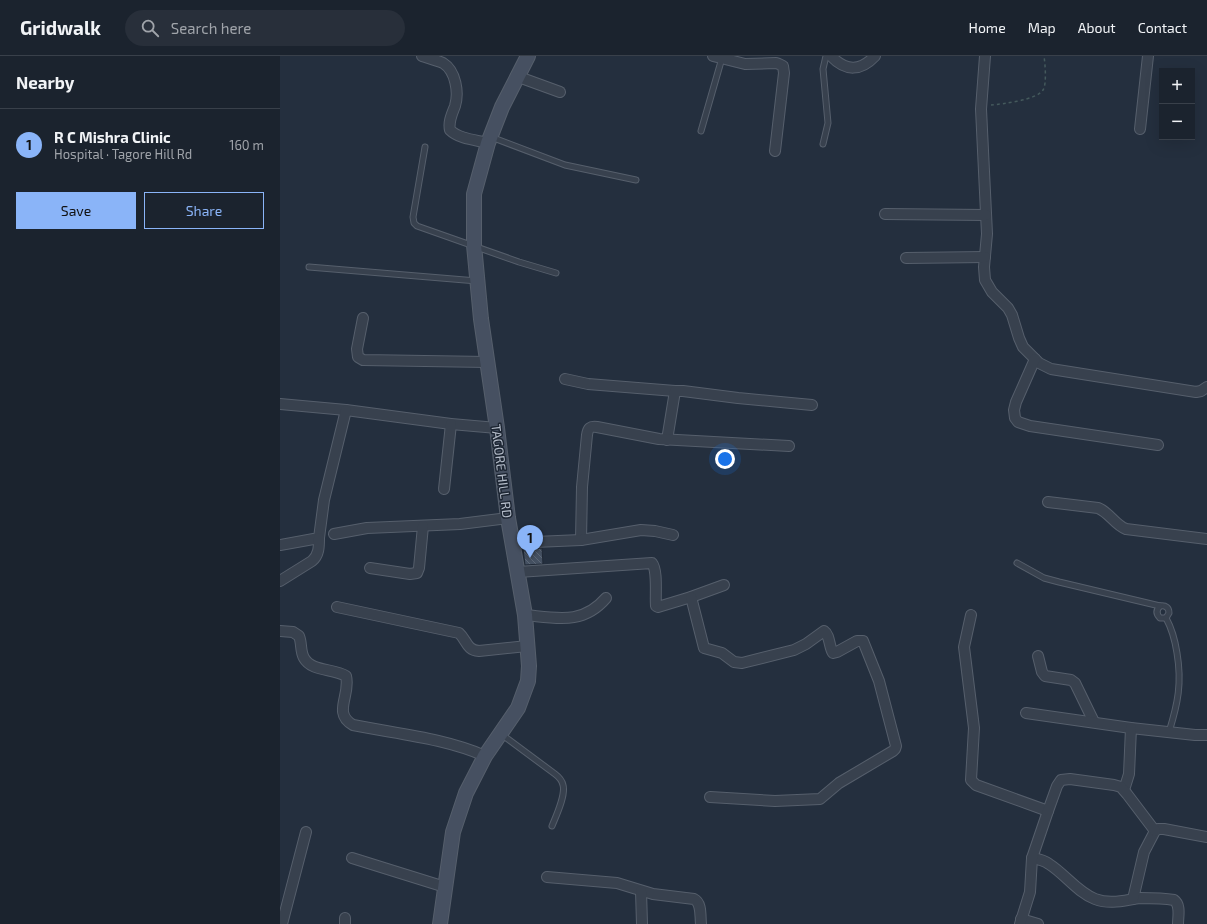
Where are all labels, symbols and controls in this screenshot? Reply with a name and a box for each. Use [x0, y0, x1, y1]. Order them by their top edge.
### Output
search box [125, 10, 405, 46]
text: Gridwalk [20, 16, 101, 39]
icon: search [139, 17, 161, 39]
text: Search here [171, 19, 251, 37]
text: Home [969, 19, 1006, 36]
text: Map [1028, 19, 1056, 36]
text: About [1078, 19, 1116, 36]
text: Contact [1138, 19, 1187, 36]
map controls [1159, 68, 1195, 140]
button: + [1159, 68, 1195, 104]
text: Nearby [16, 72, 74, 92]
button: − [1159, 104, 1195, 140]
text: R C Mishra Clinic [54, 128, 171, 146]
text: 1 [26, 137, 32, 153]
text: 160 m [229, 137, 264, 153]
text: Hospital · Tagore Hill Rd [54, 146, 192, 162]
button: Save [16, 192, 136, 229]
button: Share [144, 192, 264, 229]
street label: TAGORE HILL RD [488, 423, 516, 519]
your location [715, 449, 735, 469]
pin: 1 [517, 525, 543, 558]

